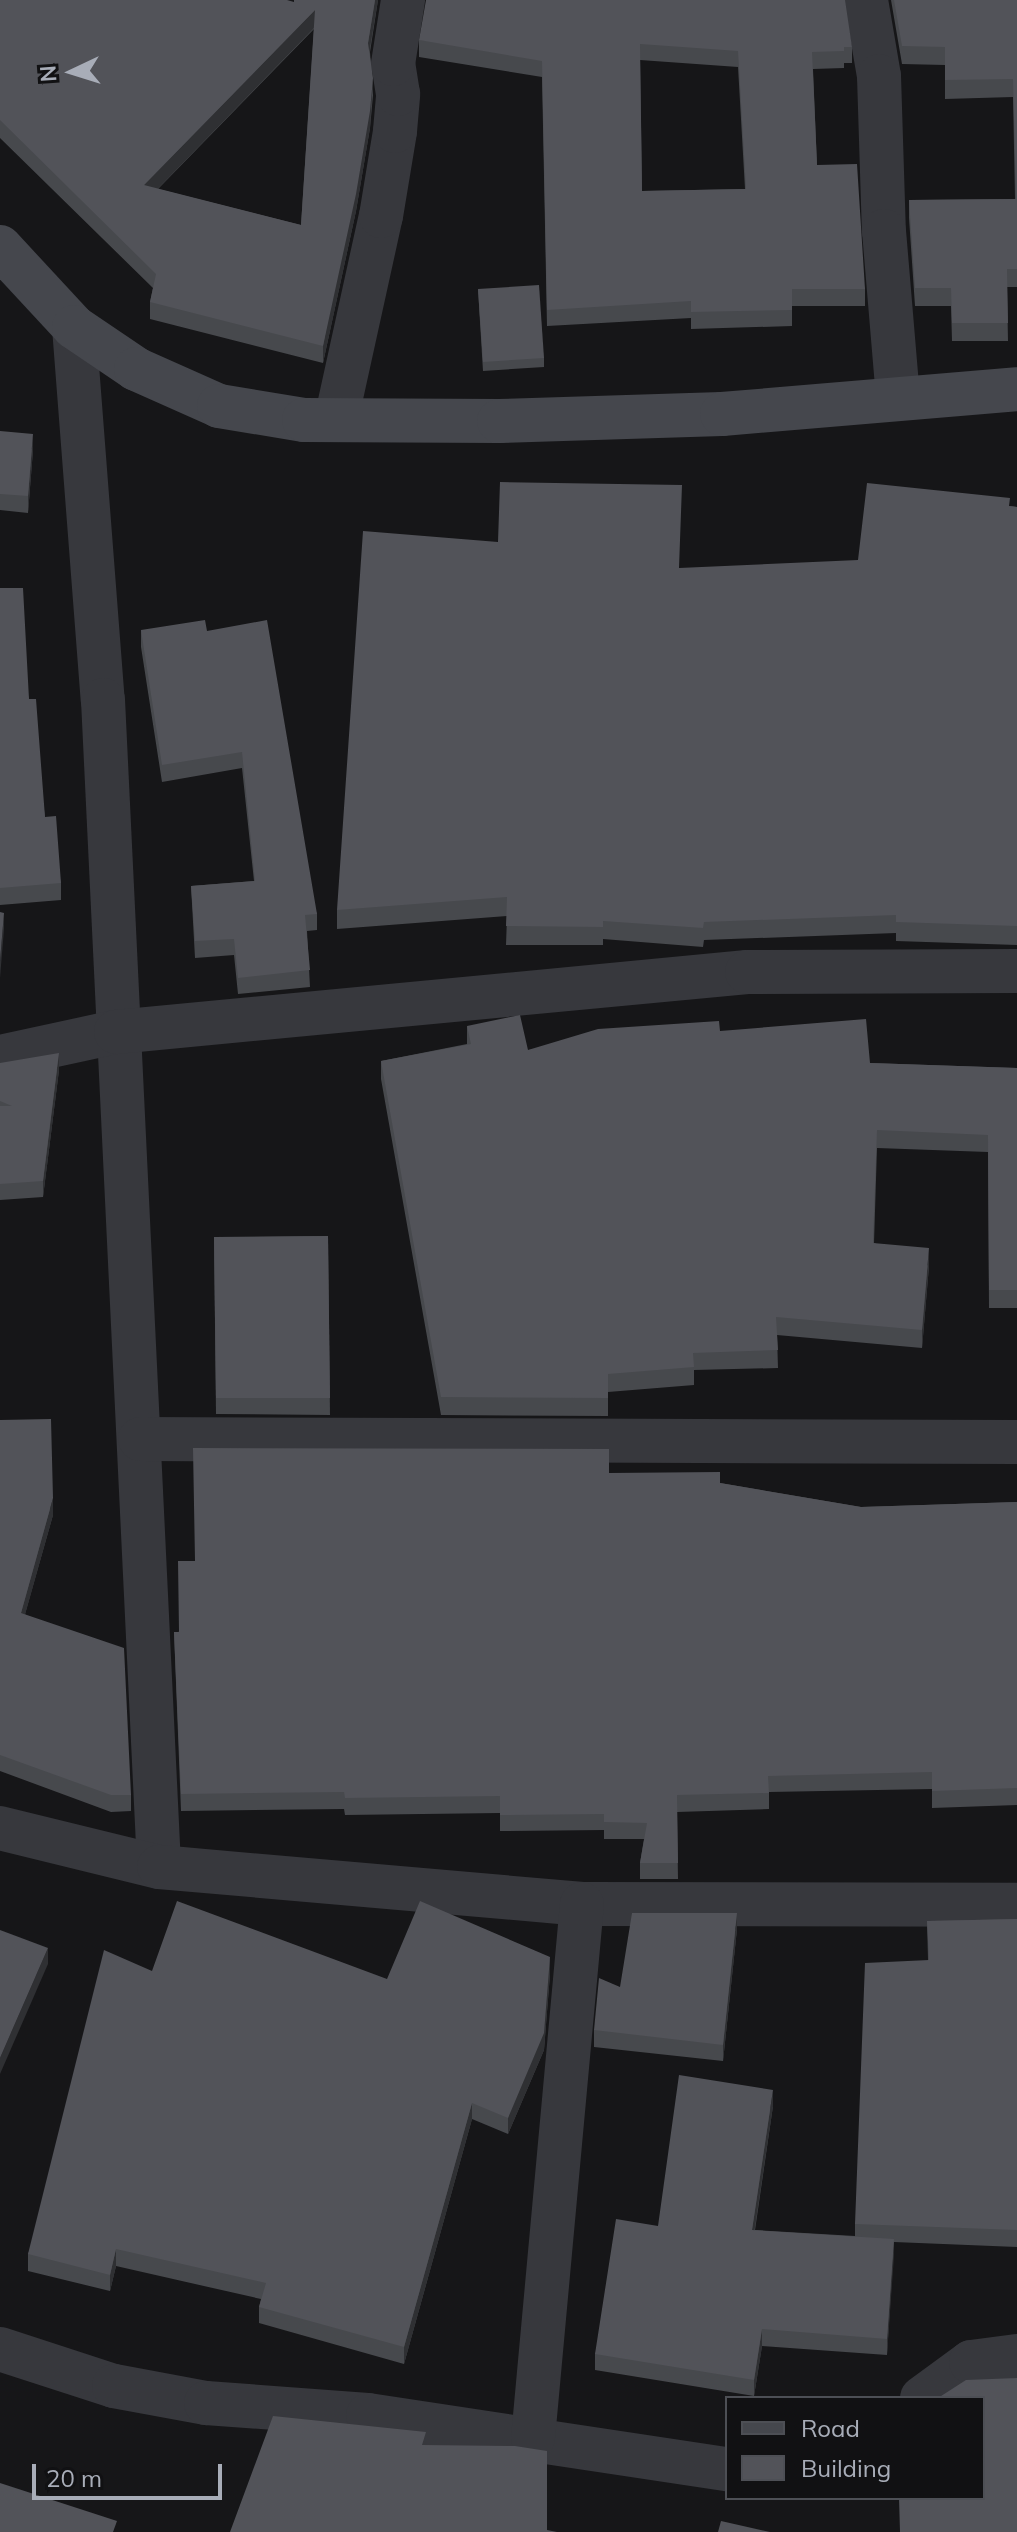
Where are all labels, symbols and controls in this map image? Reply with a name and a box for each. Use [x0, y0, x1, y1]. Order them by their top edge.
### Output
north arrow [32, 32, 112, 112]
text: N [34, 64, 63, 83]
legend [725, 2396, 985, 2500]
text: Road [801, 2413, 860, 2443]
scale bar [36, 2448, 226, 2498]
text: Building [801, 2453, 891, 2483]
text: 20 m [46, 2463, 102, 2493]

